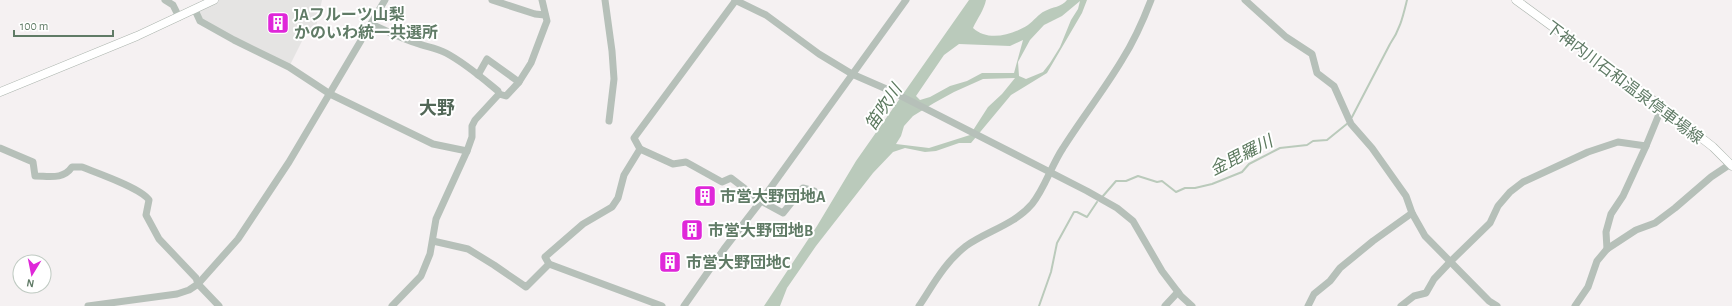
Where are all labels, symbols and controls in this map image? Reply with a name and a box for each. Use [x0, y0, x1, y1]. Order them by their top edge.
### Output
place label: JAフルーツ山梨 かのいわ統一共選所 [294, 6, 438, 41]
building icon: JAフルーツ山梨 かのいわ統一共選所 [265, 10, 291, 36]
scale bar [14, 12, 113, 38]
street label: 下神内川石和温泉停車場線 [1543, 18, 1706, 147]
text: 100 m [20, 20, 48, 32]
water label: 笛吹川 [861, 79, 906, 133]
district label: 大野 [419, 98, 455, 118]
water label: 金毘羅川 [1207, 131, 1277, 178]
building icon: 市営大野団地A [692, 183, 718, 209]
place label: 市営大野団地A [720, 188, 826, 205]
building icon: 市営大野団地B [679, 217, 705, 243]
place label: 市営大野団地B [708, 222, 813, 239]
building icon: 市営大野団地C [657, 249, 683, 275]
north arrow [12, 254, 52, 294]
place label: 市営大野団地C [686, 254, 791, 271]
text: N [26, 277, 35, 289]

